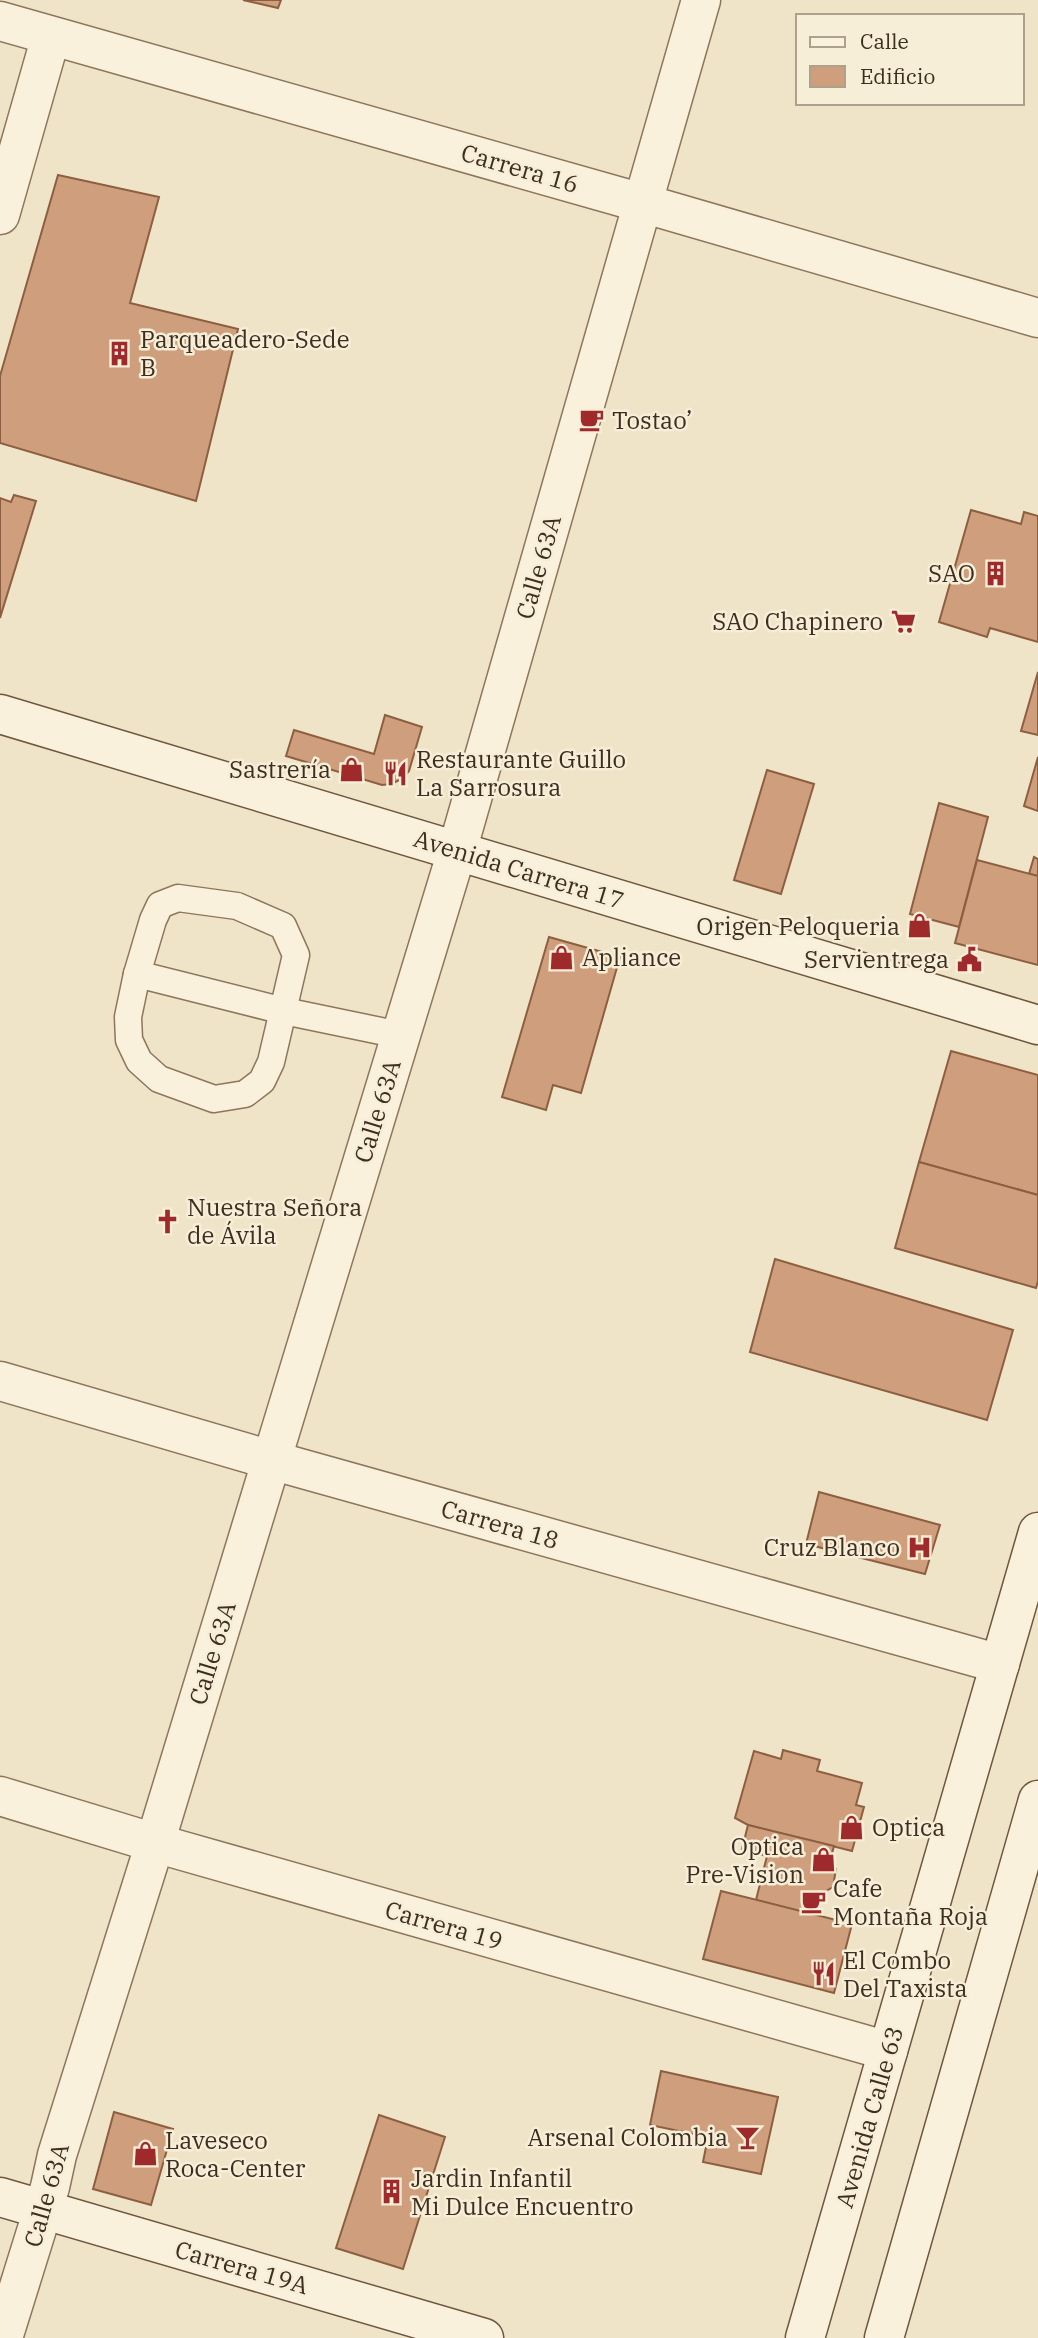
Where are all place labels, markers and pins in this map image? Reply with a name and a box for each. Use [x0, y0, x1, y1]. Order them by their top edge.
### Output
place label: Parqueadero-Sede B [140, 323, 350, 383]
building icon: Parqueadero-Sede B [106, 339, 134, 367]
place label: Tostao’ [612, 404, 692, 436]
cafe icon: Tostao’ [578, 406, 606, 434]
place label: SAO [928, 557, 975, 589]
building icon: SAO [981, 559, 1009, 587]
place label: SAO Chapinero [712, 605, 883, 637]
supermarket icon: SAO Chapinero [889, 607, 917, 635]
place label: Restaurante Guillo La Sarrosura [416, 743, 626, 803]
place label: Sastrería [229, 753, 331, 785]
shop icon: Sastrería [337, 755, 365, 783]
restaurant icon: Restaurante Guillo La Sarrosura [382, 759, 410, 787]
place label: Origen Peloqueria [696, 910, 900, 942]
shop icon: Origen Peloqueria [906, 912, 934, 940]
place label: Apliance [582, 941, 681, 973]
shop icon: Apliance [548, 943, 576, 971]
place label: Servientrega [804, 943, 949, 975]
public building icon: Servientrega [955, 945, 983, 973]
place label: Nuestra Señora de Ávila [187, 1191, 362, 1251]
church icon: Nuestra Señora de Ávila [153, 1207, 181, 1235]
place label: Cruz Blanco [764, 1531, 900, 1563]
hospital icon: Cruz Blanco [906, 1533, 934, 1561]
place label: Optica [872, 1811, 945, 1843]
shop icon: Optica [838, 1813, 866, 1841]
place label: Optica Pre-Vision [686, 1830, 804, 1890]
shop icon: Optica Pre-Vision [810, 1846, 838, 1874]
place label: Cafe Montaña Roja [833, 1872, 988, 1932]
cafe icon: Cafe Montaña Roja [799, 1888, 827, 1916]
place label: El Combo Del Taxista [843, 1944, 968, 2004]
restaurant icon: El Combo Del Taxista [809, 1960, 837, 1988]
place label: Arsenal Colombia [528, 2121, 728, 2153]
bar icon: Arsenal Colombia [734, 2123, 762, 2151]
place label: Laveseco Roca-Center [165, 2124, 306, 2184]
shop icon: Laveseco Roca-Center [131, 2140, 159, 2168]
place label: Jardin Infantil Mi Dulce Encuentro [411, 2162, 633, 2222]
building icon: Jardin Infantil Mi Dulce Encuentro [377, 2178, 405, 2206]

